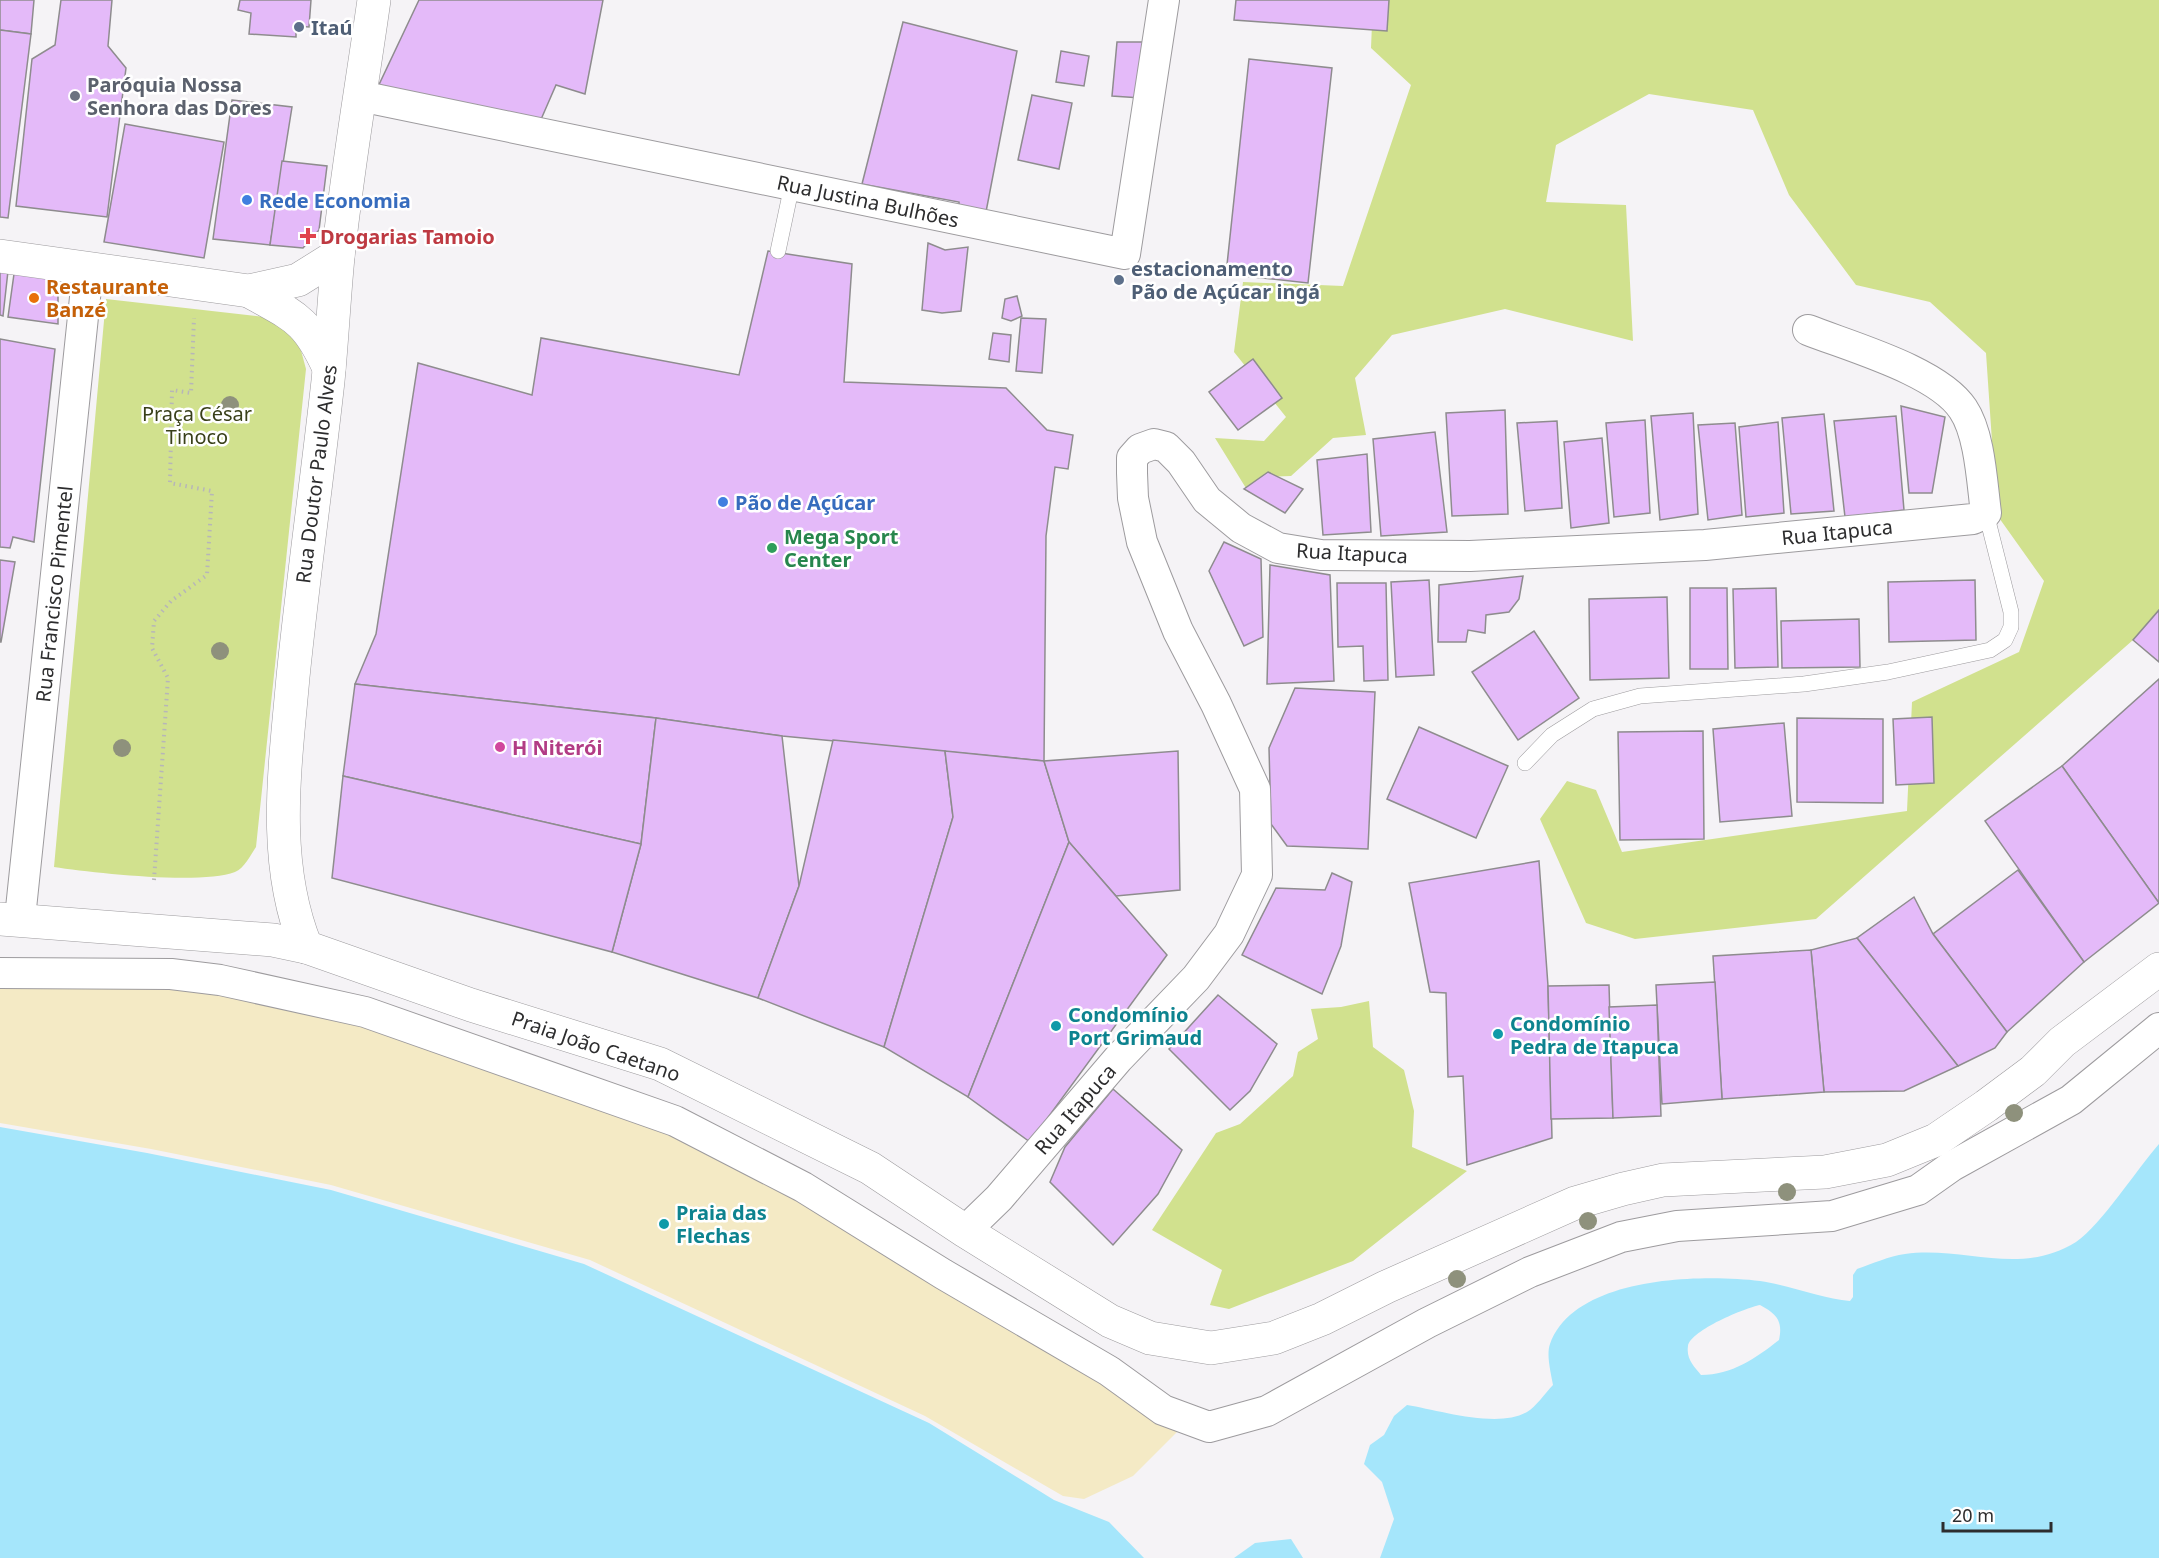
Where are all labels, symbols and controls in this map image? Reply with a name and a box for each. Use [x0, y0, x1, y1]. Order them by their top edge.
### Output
place label: Itaú [311, 14, 352, 41]
marker: Itaú [292, 20, 306, 34]
place label: Paróquia Nossa Senhora das Dores [87, 71, 272, 121]
marker: Paróquia Nossa Senhora das Dores [68, 89, 82, 103]
street label: Rua Justina Bulhões [774, 168, 962, 234]
place label: Rede Economia [259, 187, 411, 214]
marker: Rede Economia [240, 193, 254, 207]
place label: Drogarias Tamoio [320, 223, 495, 250]
marker: Drogarias Tamoio [301, 229, 315, 243]
place label: estacionamento Pão de Açúcar ingá [1131, 255, 1320, 305]
place label: Restaurante Banzé [46, 273, 169, 323]
marker: estacionamento Pão de Açúcar ingá [1112, 273, 1126, 287]
marker: Restaurante Banzé [27, 291, 41, 305]
street label: Rua Doutor Paulo Alves [289, 363, 343, 585]
park label: Praça César Tinoco [142, 400, 252, 450]
street label: Rua Francisco Pimentel [29, 484, 79, 704]
place label: Pão de Açúcar [735, 489, 875, 516]
marker: Pão de Açúcar [716, 495, 730, 509]
street label: Rua Itapuca [1780, 513, 1894, 551]
place label: Mega Sport Center [784, 523, 899, 573]
street label: Rua Itapuca [1295, 537, 1409, 569]
marker: Mega Sport Center [765, 541, 779, 555]
place label: H Niterói [512, 734, 602, 761]
marker: H Niterói [493, 740, 507, 754]
place label: Condomínio Port Grimaud [1068, 1001, 1202, 1051]
street label: Praia João Caetano [508, 1004, 684, 1088]
place label: Condomínio Pedra de Itapuca [1510, 1010, 1679, 1060]
marker: Condomínio Port Grimaud [1049, 1019, 1063, 1033]
marker: Condomínio Pedra de Itapuca [1491, 1027, 1505, 1041]
street label: Rua Itapuca [1028, 1058, 1122, 1160]
place label: Praia das Flechas [676, 1199, 767, 1249]
marker: Praia das Flechas [657, 1217, 671, 1231]
scale bar [1943, 1495, 2051, 1533]
text: 20 m [1952, 1503, 1994, 1527]

